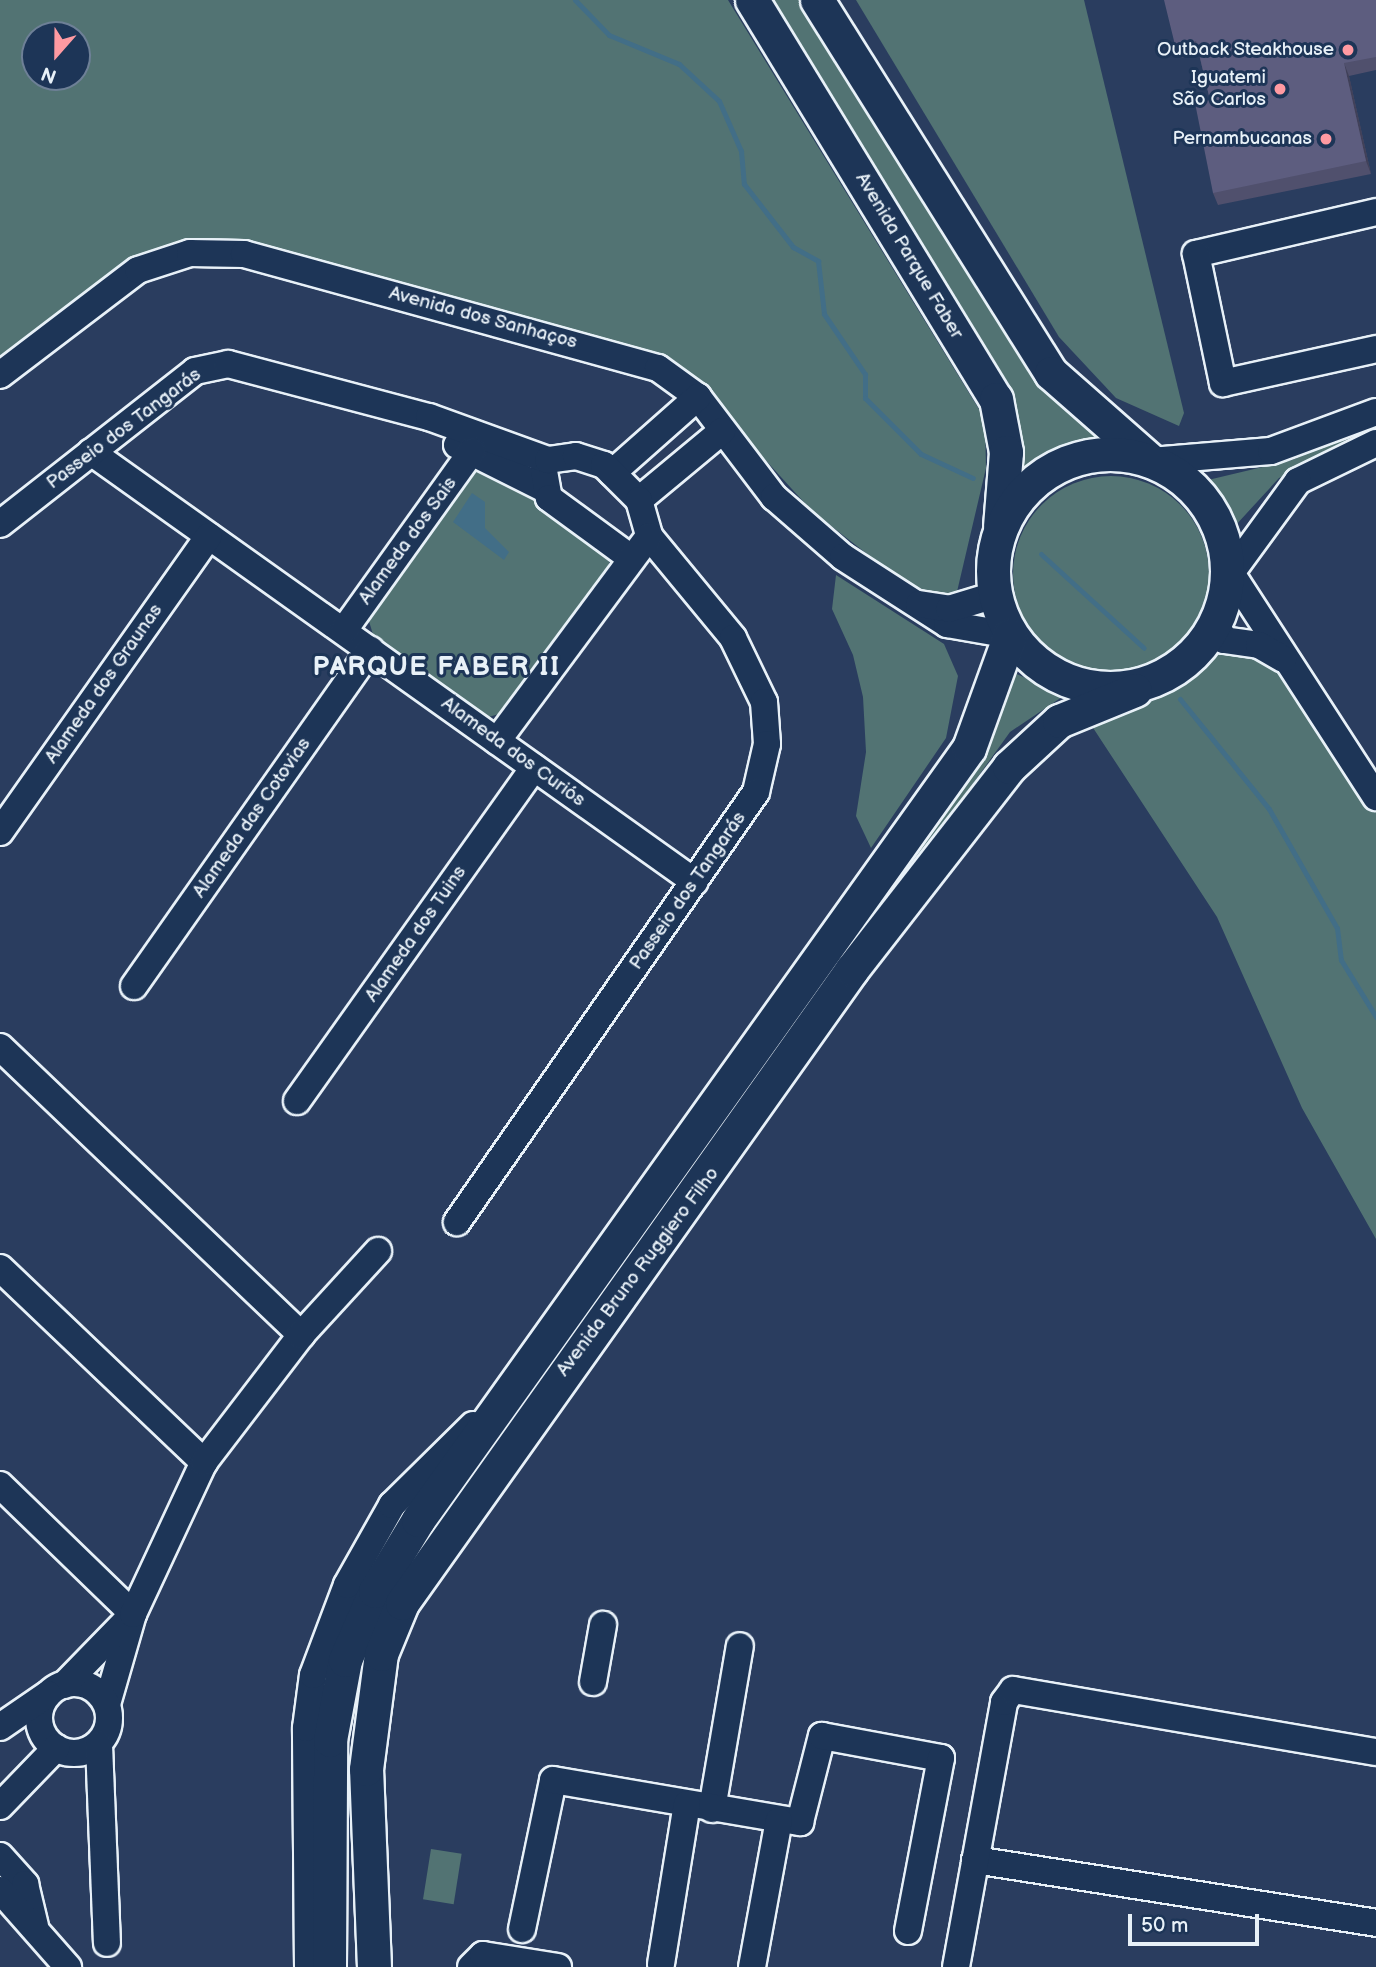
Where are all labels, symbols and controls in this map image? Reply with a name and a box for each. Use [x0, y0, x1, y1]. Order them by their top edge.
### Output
north arrow [21, 21, 91, 91]
place label: Outback Steakhouse [1157, 39, 1334, 61]
marker: Outback Steakhouse [1340, 42, 1356, 58]
text: N [38, 61, 60, 87]
place label: Iguatemi São Carlos [1172, 67, 1266, 111]
marker: Iguatemi São Carlos [1272, 81, 1288, 97]
place label: Pernambucanas [1173, 128, 1312, 150]
marker: Pernambucanas [1318, 131, 1334, 147]
street label: Avenida Parque Faber [850, 169, 968, 343]
street label: Avenida dos Sanhaços [386, 282, 580, 354]
street label: Passeio dos Tangarás [42, 363, 206, 495]
street label: Alameda dos Sais [354, 473, 462, 609]
street label: Alameda dos Graunas [40, 600, 168, 768]
district label: PARQUE FABER II [315, 652, 559, 684]
street label: Alameda dos Curiós [437, 692, 589, 812]
street label: Alameda das Cotovias [188, 734, 316, 902]
street label: Passeio dos Tangarás [625, 808, 751, 974]
street label: Alameda dos Tuins [360, 861, 472, 1007]
street label: Avenida Bruno Ruggiero Filho [552, 1163, 724, 1381]
scale bar [1131, 1900, 1262, 1944]
text: 50 m [1141, 1913, 1188, 1938]

